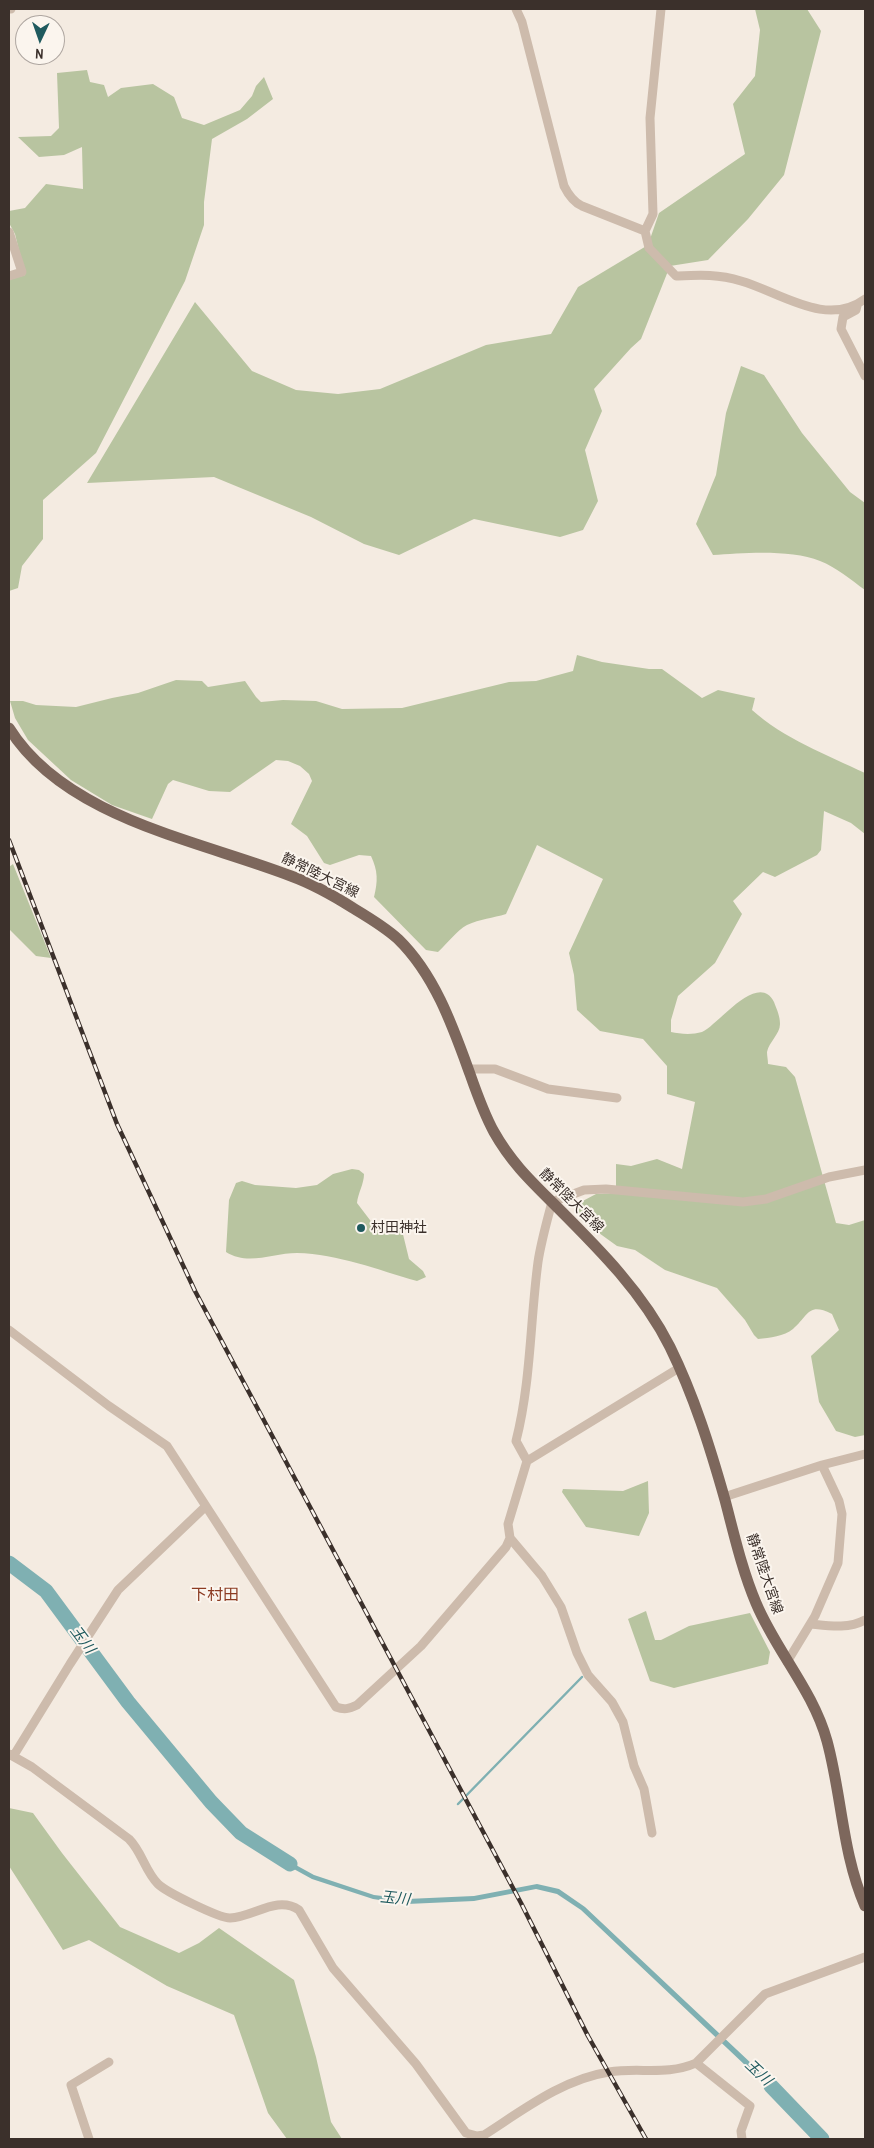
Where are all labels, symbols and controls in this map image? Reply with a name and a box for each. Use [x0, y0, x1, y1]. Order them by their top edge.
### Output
north arrow [15, 15, 65, 65]
text: N [35, 45, 44, 63]
street label: 静常陸大宮線 [279, 850, 361, 902]
street label: 静常陸大宮線 [535, 1165, 607, 1237]
place label: 村田神社 [371, 1220, 427, 1236]
marker: 村田神社 [355, 1222, 367, 1234]
street label: 静常陸大宮線 [742, 1532, 786, 1616]
district label: 下村田 [191, 1586, 239, 1606]
water label: 玉川 [66, 1623, 98, 1657]
water label: 玉川 [379, 1888, 411, 1910]
water label: 玉川 [741, 2056, 775, 2090]

